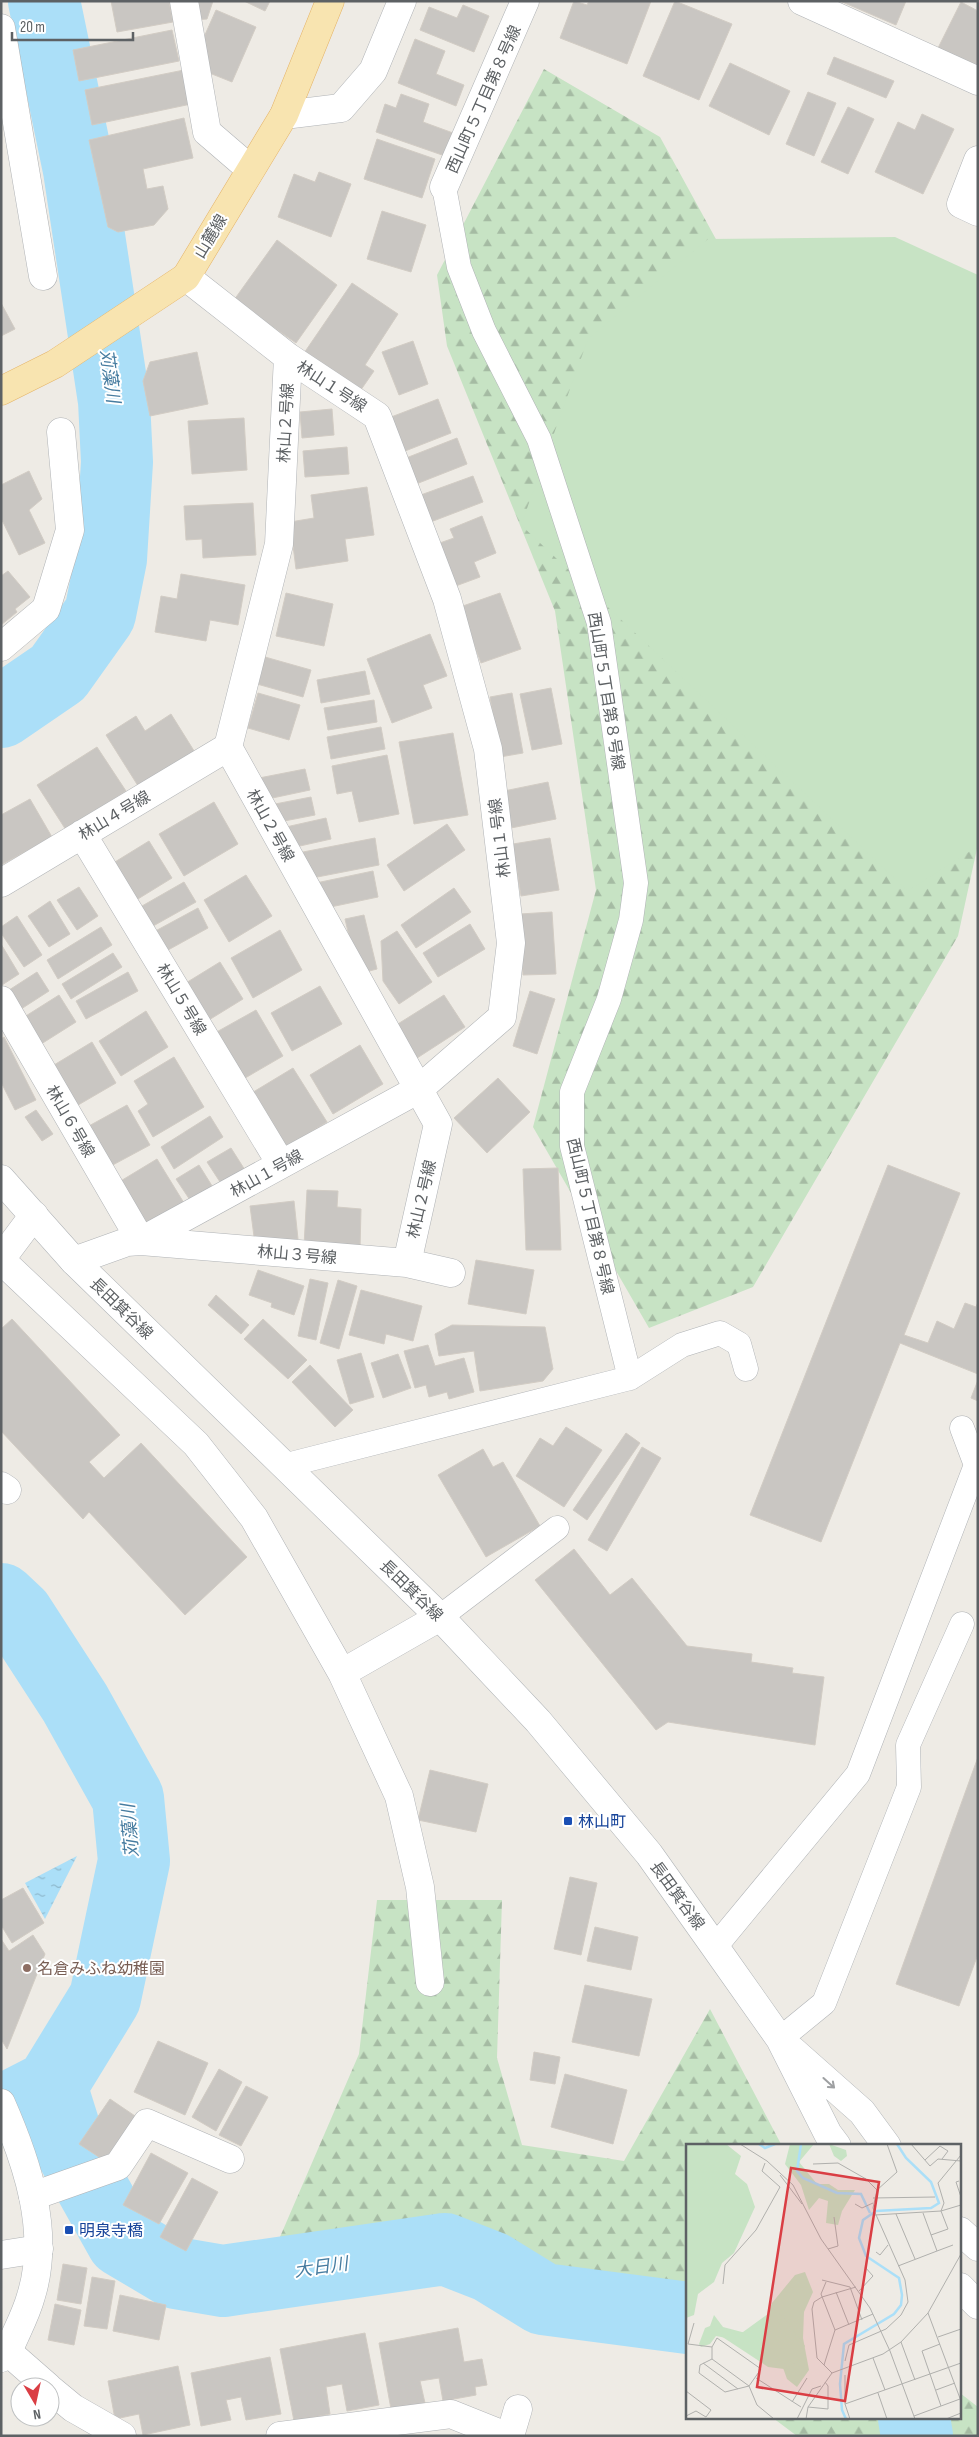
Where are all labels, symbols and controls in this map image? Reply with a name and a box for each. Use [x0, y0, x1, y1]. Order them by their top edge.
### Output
scale bar [12, 10, 134, 42]
text: 20 m [20, 18, 45, 37]
street label: 西山町５丁目第８号線 [443, 23, 526, 177]
street label: 山麓線 [191, 211, 232, 262]
water label: 苅藻川 [95, 348, 124, 406]
street label: 林山１号線 [292, 358, 370, 417]
street label: 林山２号線 [275, 383, 298, 464]
street label: 西山町５丁目第８号線 [584, 611, 627, 772]
street label: 林山２号線 [242, 786, 297, 865]
street label: 林山４号線 [76, 788, 154, 845]
street label: 林山１号線 [486, 797, 515, 879]
street label: 林山５号線 [152, 961, 209, 1039]
street label: 林山６号線 [41, 1082, 98, 1161]
street label: 西山町５丁目第８号線 [562, 1136, 617, 1296]
street label: 林山１号線 [227, 1147, 306, 1202]
street label: 林山２号線 [404, 1158, 441, 1240]
street label: 林山３号線 [256, 1243, 338, 1268]
street label: 長田箕谷線 [86, 1274, 156, 1344]
street label: 長田箕谷線 [376, 1556, 446, 1626]
water label: 苅藻川 [118, 1801, 143, 1859]
place label: 林山町 [578, 1813, 626, 1832]
marker: 林山町 [562, 1815, 574, 1827]
street label: 長田箕谷線 [646, 1858, 708, 1934]
place label: 名倉みふね幼稚園 [37, 1960, 165, 1979]
marker: 名倉みふね幼稚園 [21, 1962, 33, 1974]
one-way arrow [823, 2077, 836, 2089]
inset map [686, 2144, 962, 2420]
place label: 明泉寺橋 [79, 2222, 143, 2241]
marker: 明泉寺橋 [63, 2224, 75, 2236]
water label: 大日川 [293, 2253, 351, 2282]
north arrow [10, 2377, 60, 2427]
text: N [32, 2405, 42, 2423]

